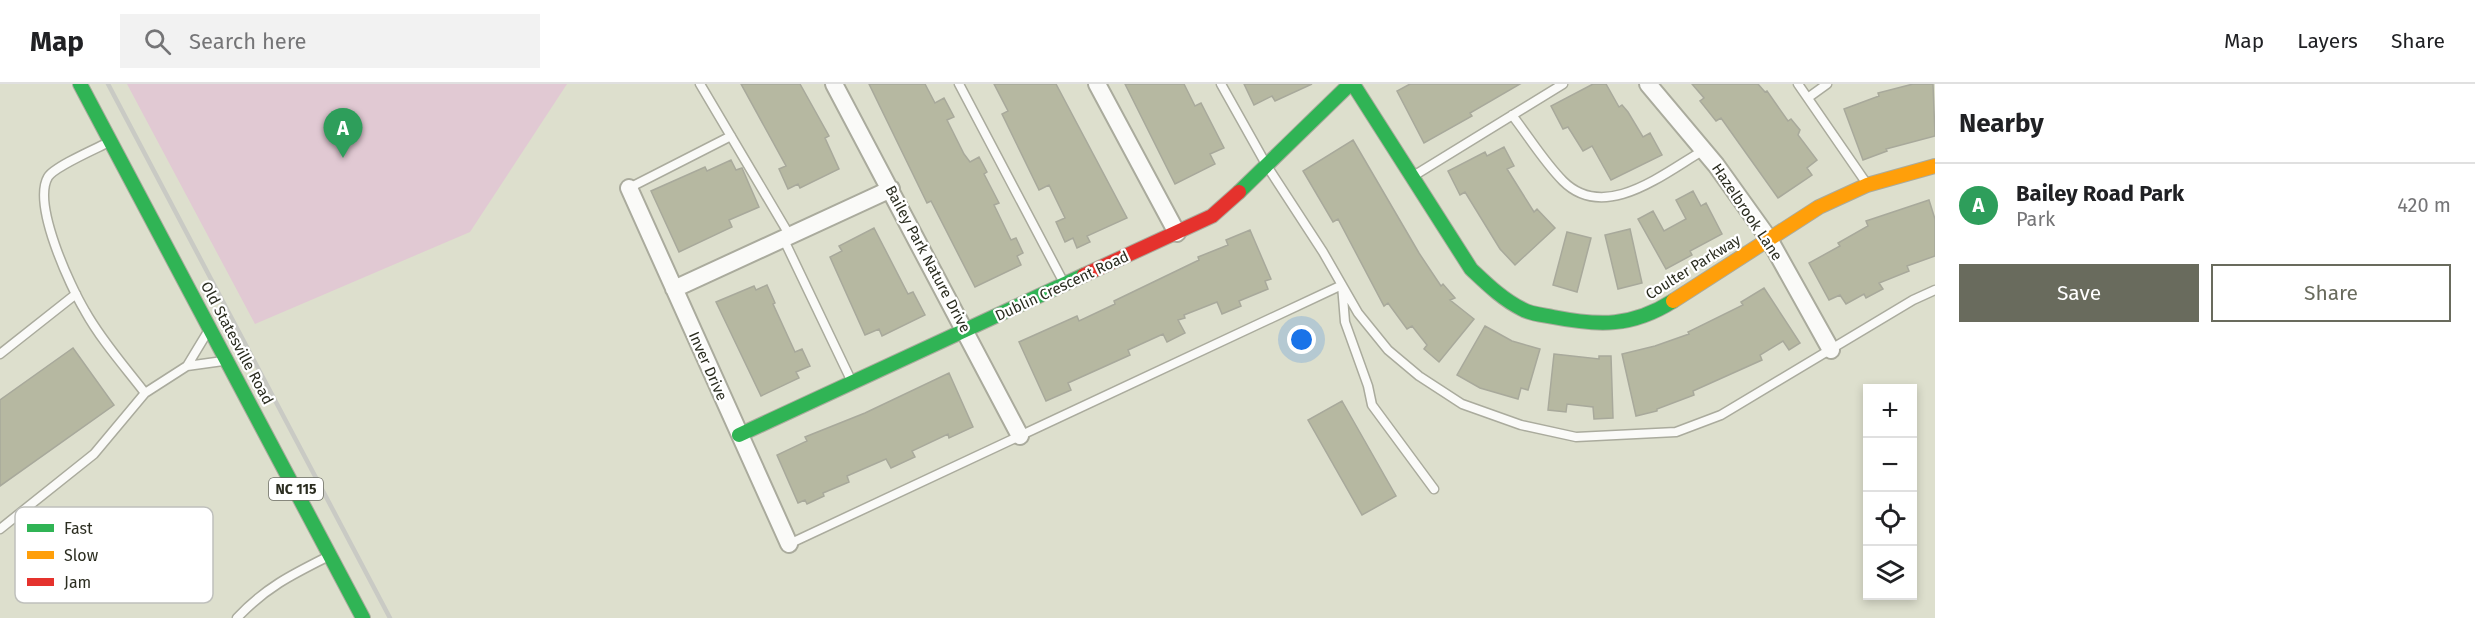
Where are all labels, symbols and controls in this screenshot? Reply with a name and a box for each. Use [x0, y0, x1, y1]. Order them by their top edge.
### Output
search box [120, 14, 540, 68]
text: Map [30, 25, 84, 58]
icon: search [141, 25, 174, 58]
text: Search here [189, 28, 307, 55]
text: Map [2224, 28, 2264, 54]
text: Layers [2297, 28, 2358, 54]
text: Share [2391, 28, 2445, 54]
text: Nearby [1959, 108, 2044, 139]
pin: A [324, 109, 362, 158]
street label: Hazelbrook Lane [1708, 160, 1786, 264]
text: Bailey Road Park [2016, 180, 2184, 207]
street label: Bailey Park Nature Drive [882, 182, 974, 336]
text: A [1973, 193, 1984, 217]
text: 420 m [2397, 193, 2451, 217]
text: Park [2016, 207, 2055, 231]
street label: Coulter Parkway [1642, 230, 1744, 303]
street label: Dublin Crescent Road [992, 247, 1132, 325]
button: Save [1959, 264, 2199, 322]
button: Share [2211, 264, 2451, 322]
street label: Old Statesville Road [197, 279, 277, 407]
your location [1287, 325, 1316, 354]
street label: Inver Drive [685, 329, 731, 403]
map controls [1863, 384, 1917, 600]
button: + [1863, 384, 1917, 438]
button: − [1863, 438, 1917, 492]
road number: NC 115 [269, 478, 323, 500]
button: locate [1863, 492, 1917, 546]
legend [15, 507, 213, 603]
text: Fast [64, 519, 93, 538]
text: Slow [64, 546, 99, 565]
button: layers [1863, 546, 1917, 600]
text: Jam [64, 573, 91, 592]

